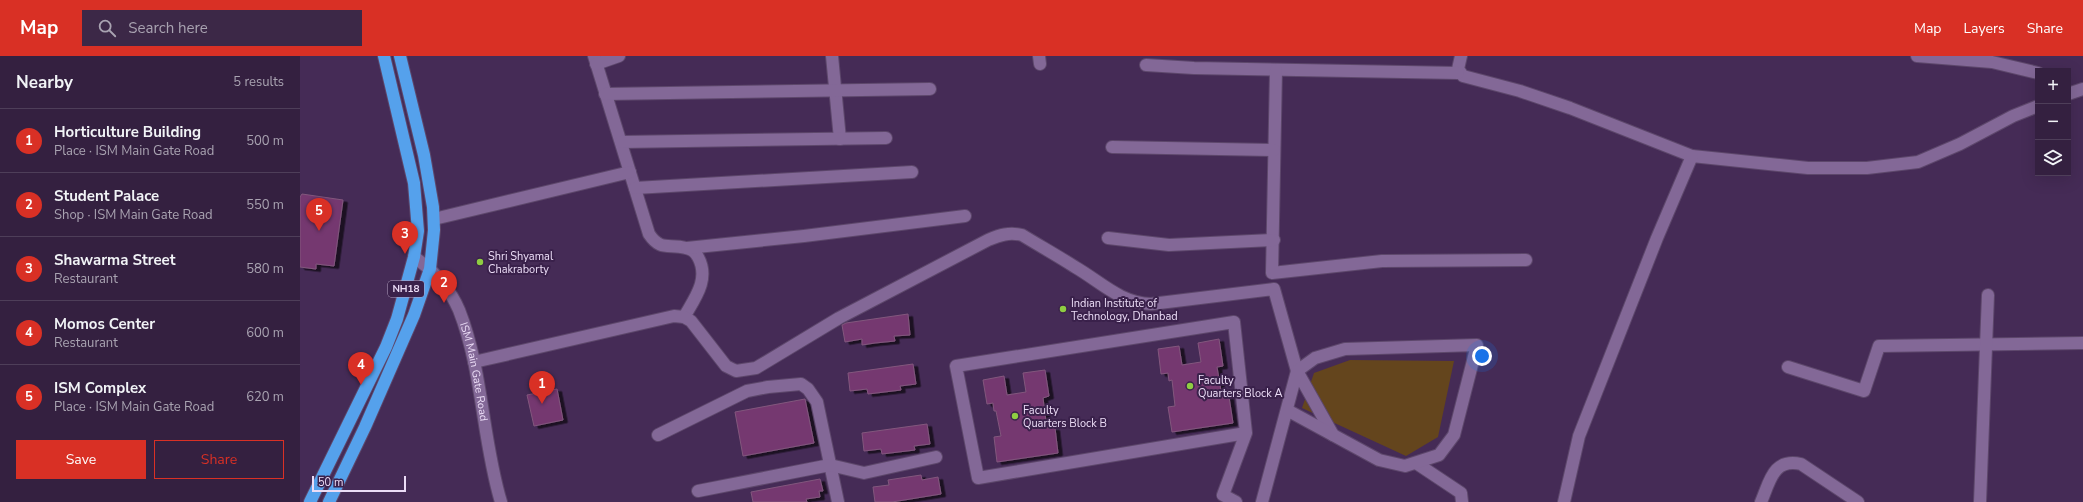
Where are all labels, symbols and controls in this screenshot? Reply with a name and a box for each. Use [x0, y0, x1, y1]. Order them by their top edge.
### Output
search box [82, 10, 362, 46]
text: Map [20, 15, 58, 41]
icon: search [96, 17, 118, 39]
text: Search here [128, 18, 208, 38]
text: Map [1914, 19, 1941, 38]
text: Layers [1963, 19, 2005, 38]
text: Share [2027, 19, 2063, 38]
map controls [2035, 68, 2071, 176]
button: + [2035, 68, 2071, 104]
text: Nearby [16, 71, 73, 94]
text: 5 results [233, 73, 284, 91]
button: − [2035, 104, 2071, 140]
text: Horticulture Building [54, 122, 201, 142]
text: 1 [25, 132, 33, 150]
text: 500 m [246, 132, 284, 150]
button: layers [2035, 140, 2071, 176]
text: Place · ISM Main Gate Road [54, 142, 214, 160]
text: Student Palace [54, 186, 159, 206]
text: 2 [25, 196, 33, 214]
text: 550 m [246, 196, 284, 214]
pin: 5 [306, 198, 332, 231]
text: Shop · ISM Main Gate Road [54, 206, 213, 224]
pin: 3 [392, 221, 418, 254]
place label: Shri Shyamal Chakraborty [488, 249, 554, 277]
text: Shawarma Street [54, 250, 175, 270]
marker: Shri Shyamal Chakraborty [475, 257, 485, 267]
text: 3 [25, 260, 33, 278]
text: 580 m [246, 260, 284, 278]
text: Restaurant [54, 270, 118, 288]
pin: 2 [431, 270, 457, 303]
road number: NH18 [388, 281, 424, 297]
place label: Indian Institute of Technology, Dhanbad [1071, 296, 1178, 324]
marker: Indian Institute of Technology, Dhanbad [1058, 304, 1068, 314]
text: Momos Center [54, 314, 155, 334]
street label: ISM Main Gate Road [456, 320, 492, 422]
text: 4 [25, 324, 33, 342]
text: 600 m [246, 324, 284, 342]
text: Restaurant [54, 334, 118, 352]
your location [1472, 346, 1492, 366]
pin: 4 [348, 352, 374, 385]
pin: 1 [529, 371, 555, 404]
place label: Faculty Quarters Block A [1198, 373, 1283, 401]
text: ISM Complex [54, 378, 146, 398]
marker: Faculty Quarters Block A [1185, 381, 1195, 391]
text: 5 [25, 388, 33, 406]
text: 620 m [246, 388, 284, 406]
text: Place · ISM Main Gate Road [54, 398, 214, 416]
place label: Faculty Quarters Block B [1023, 403, 1107, 431]
marker: Faculty Quarters Block B [1010, 411, 1020, 421]
button: Save [16, 440, 146, 479]
button: Share [154, 440, 284, 479]
scale bar [312, 474, 406, 493]
text: 50 m [318, 475, 343, 490]

